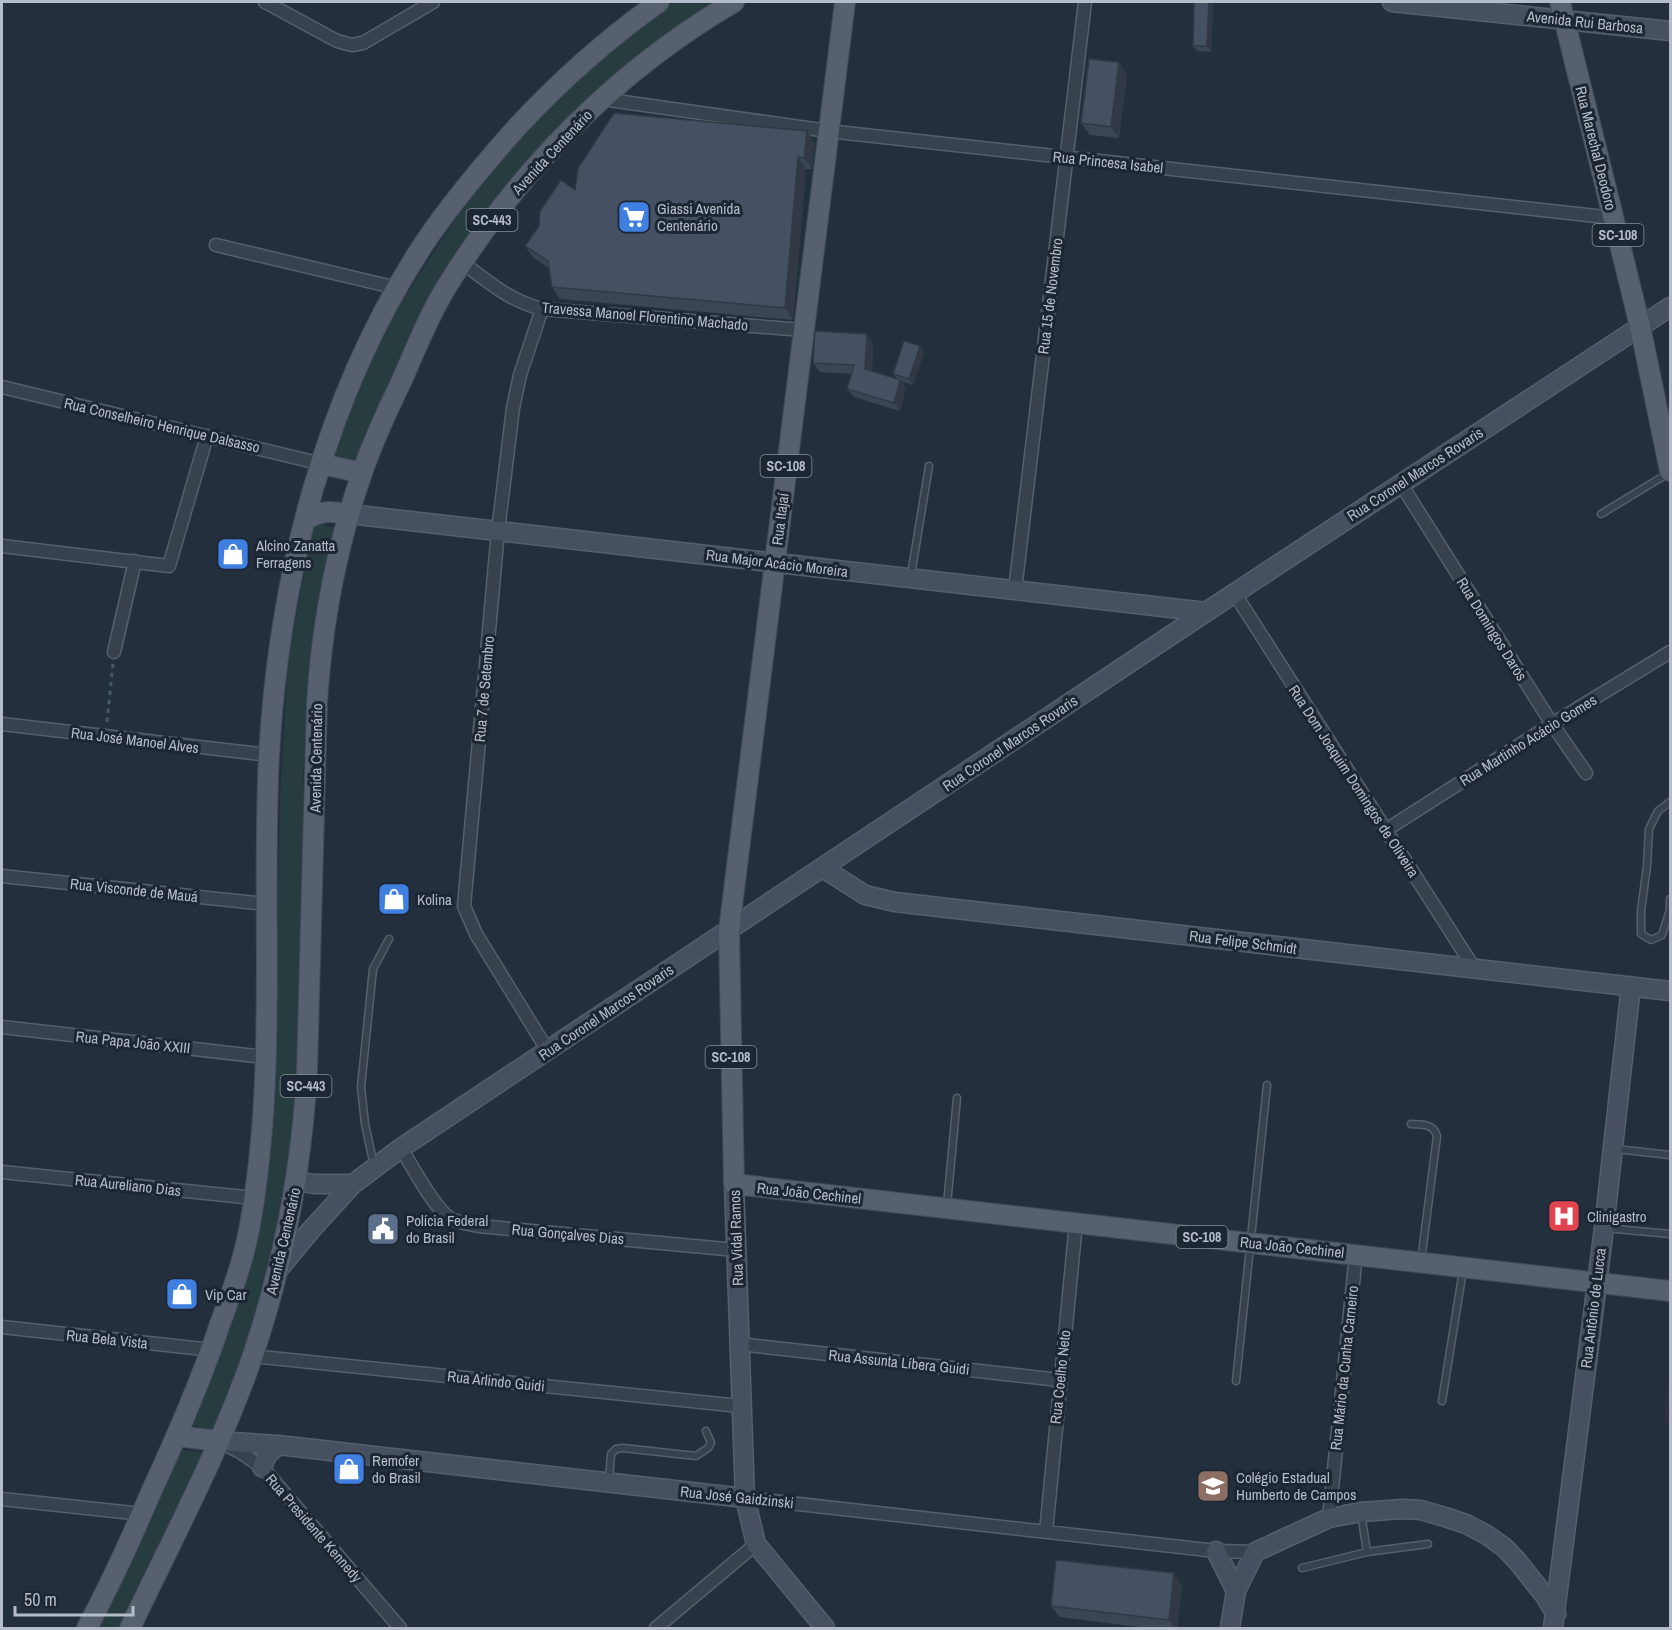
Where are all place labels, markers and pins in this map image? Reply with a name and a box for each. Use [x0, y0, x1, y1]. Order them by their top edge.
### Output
place label: Giassi Avenida Centenário [657, 198, 740, 236]
supermarket icon: Giassi Avenida Centenário [616, 199, 652, 235]
place label: Alcino Zanatta Ferragens [255, 535, 335, 573]
shop icon: Alcino Zanatta Ferragens [215, 536, 251, 572]
shop icon: Kolina [376, 881, 412, 917]
place label: Kolina [417, 889, 452, 910]
hospital icon: Clinigastro [1546, 1198, 1582, 1234]
place label: Clinigastro [1587, 1206, 1647, 1227]
place label: Polícia Federal do Brasil [406, 1210, 488, 1248]
public building icon: Polícia Federal do Brasil [365, 1211, 401, 1247]
shop icon: Vip Car [164, 1276, 200, 1312]
place label: Vip Car [205, 1284, 247, 1305]
place label: Remofer do Brasil [372, 1450, 421, 1488]
shop icon: Remofer do Brasil [331, 1451, 367, 1487]
place label: Colégio Estadual Humberto de Campos [1236, 1467, 1356, 1505]
school or university icon: Colégio Estadual Humberto de Campos [1195, 1468, 1231, 1504]

